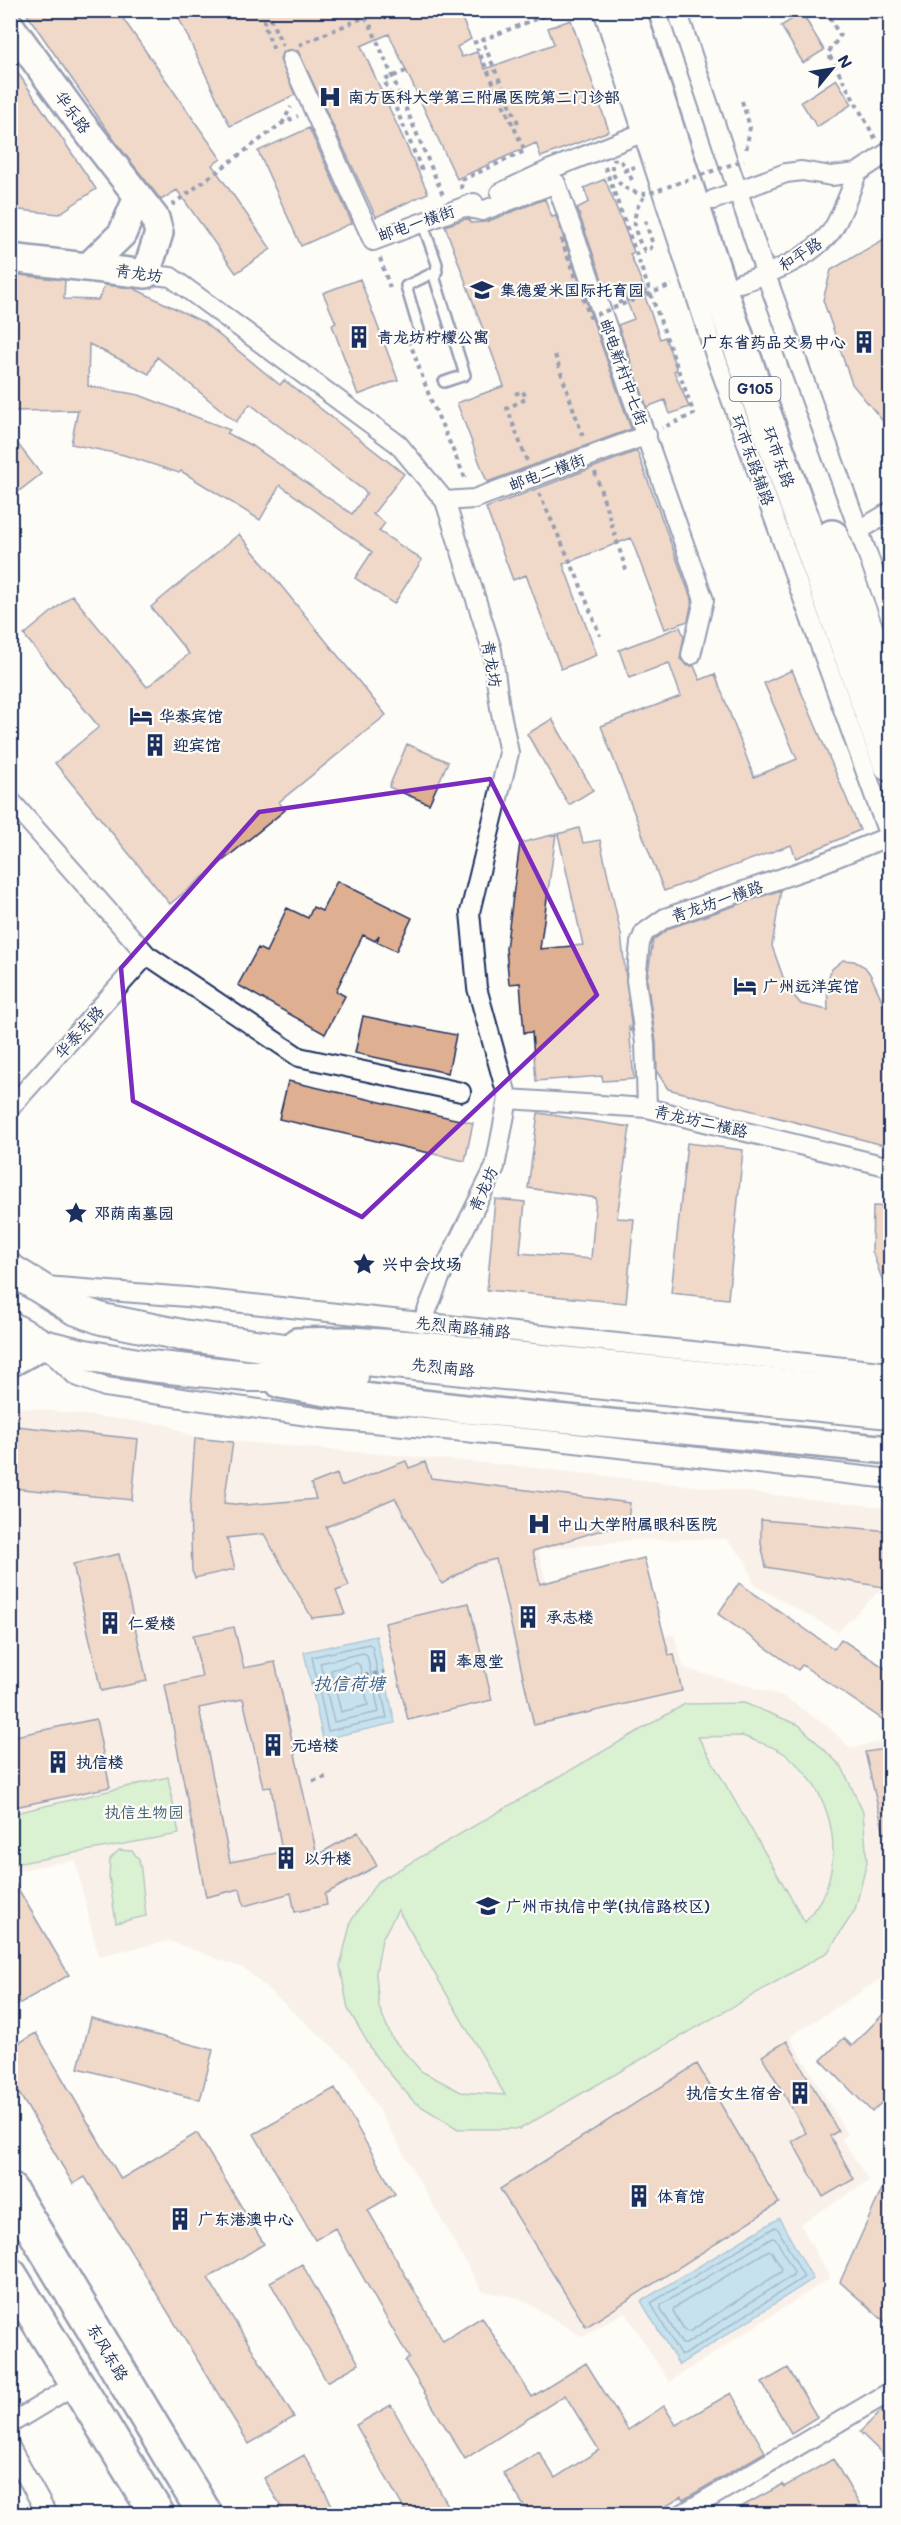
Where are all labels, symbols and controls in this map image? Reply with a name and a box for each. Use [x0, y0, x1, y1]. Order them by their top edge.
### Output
north arrow [802, 39, 862, 99]
text: N [833, 51, 858, 72]
hospital icon: 南方医科大学第三附属医院第二门诊部 [317, 84, 343, 110]
street label: 华乐路 [51, 86, 96, 137]
place label: 南方医科大学第三附属医院第二门诊部 [348, 86, 620, 107]
street label: 邮电一横街 [375, 200, 457, 245]
street label: 和平路 [774, 232, 826, 275]
street label: 青龙坊 [114, 259, 164, 286]
school or university icon: 集德爱米国际托育园 [469, 277, 495, 303]
place label: 集德爱米国际托育园 [500, 279, 644, 300]
street label: 邮电新村中七街 [595, 316, 653, 428]
building icon: 青龙坊柠檬公寓 [346, 324, 372, 350]
place label: 青龙坊柠檬公寓 [377, 326, 489, 347]
building icon: 广东省药品交易中心 [851, 329, 877, 355]
place label: 广东省药品交易中心 [702, 331, 846, 352]
road number: G105 [730, 377, 780, 401]
street label: 环市东路辅路 [727, 411, 780, 509]
street label: 环市东路 [759, 423, 800, 490]
street label: 邮电二横街 [506, 448, 588, 495]
street label: 青龙坊 [478, 638, 507, 689]
hotel icon: 华泰宾馆 [128, 703, 154, 729]
place label: 华泰宾馆 [159, 705, 223, 726]
building icon: 迎宾馆 [142, 732, 168, 758]
place label: 迎宾馆 [173, 734, 221, 755]
street label: 青龙坊一横路 [668, 875, 766, 926]
hotel icon: 广州远洋宾馆 [732, 973, 758, 999]
place label: 广州远洋宾馆 [763, 975, 859, 996]
street label: 华泰东路 [49, 1001, 108, 1062]
street label: 青龙坊二横路 [652, 1099, 750, 1142]
street label: 青龙坊 [463, 1163, 502, 1215]
place icon: 邓荫南墓园 [63, 1200, 89, 1226]
place label: 邓荫南墓园 [94, 1202, 174, 1223]
place icon: 兴中会坟场 [351, 1251, 377, 1277]
place label: 兴中会坟场 [382, 1253, 462, 1274]
street label: 先烈南路辅路 [414, 1311, 512, 1342]
street label: 先烈南路 [410, 1353, 476, 1380]
hospital icon: 中山大学附属眼科医院 [526, 1511, 552, 1537]
place label: 中山大学附属眼科医院 [557, 1513, 717, 1534]
building icon: 承志楼 [515, 1604, 541, 1630]
place label: 承志楼 [546, 1606, 594, 1627]
building icon: 仁爱楼 [97, 1610, 123, 1636]
place label: 仁爱楼 [128, 1612, 176, 1633]
building icon: 奉恩堂 [425, 1648, 451, 1674]
place label: 奉恩堂 [456, 1650, 504, 1671]
water label: 执信荷塘 [313, 1671, 387, 1695]
building icon: 元培楼 [260, 1732, 286, 1758]
place label: 元培楼 [291, 1734, 339, 1755]
building icon: 执信楼 [45, 1749, 71, 1775]
place label: 执信楼 [76, 1751, 124, 1772]
park label: 执信生物园 [104, 1801, 184, 1822]
building icon: 以升楼 [273, 1845, 299, 1871]
place label: 以升楼 [304, 1847, 352, 1868]
school or university icon: 广州市执信中学(执信路校区) [475, 1893, 501, 1919]
place label: 广州市执信中学(执信路校区) [506, 1895, 710, 1916]
building icon: 执信女生宿舍 [787, 2080, 813, 2106]
place label: 执信女生宿舍 [686, 2082, 782, 2103]
building icon: 体育馆 [626, 2183, 652, 2209]
place label: 体育馆 [657, 2185, 705, 2206]
building icon: 广东港澳中心 [167, 2206, 193, 2232]
place label: 广东港澳中心 [198, 2208, 294, 2229]
street label: 东风东路 [83, 2319, 134, 2385]

